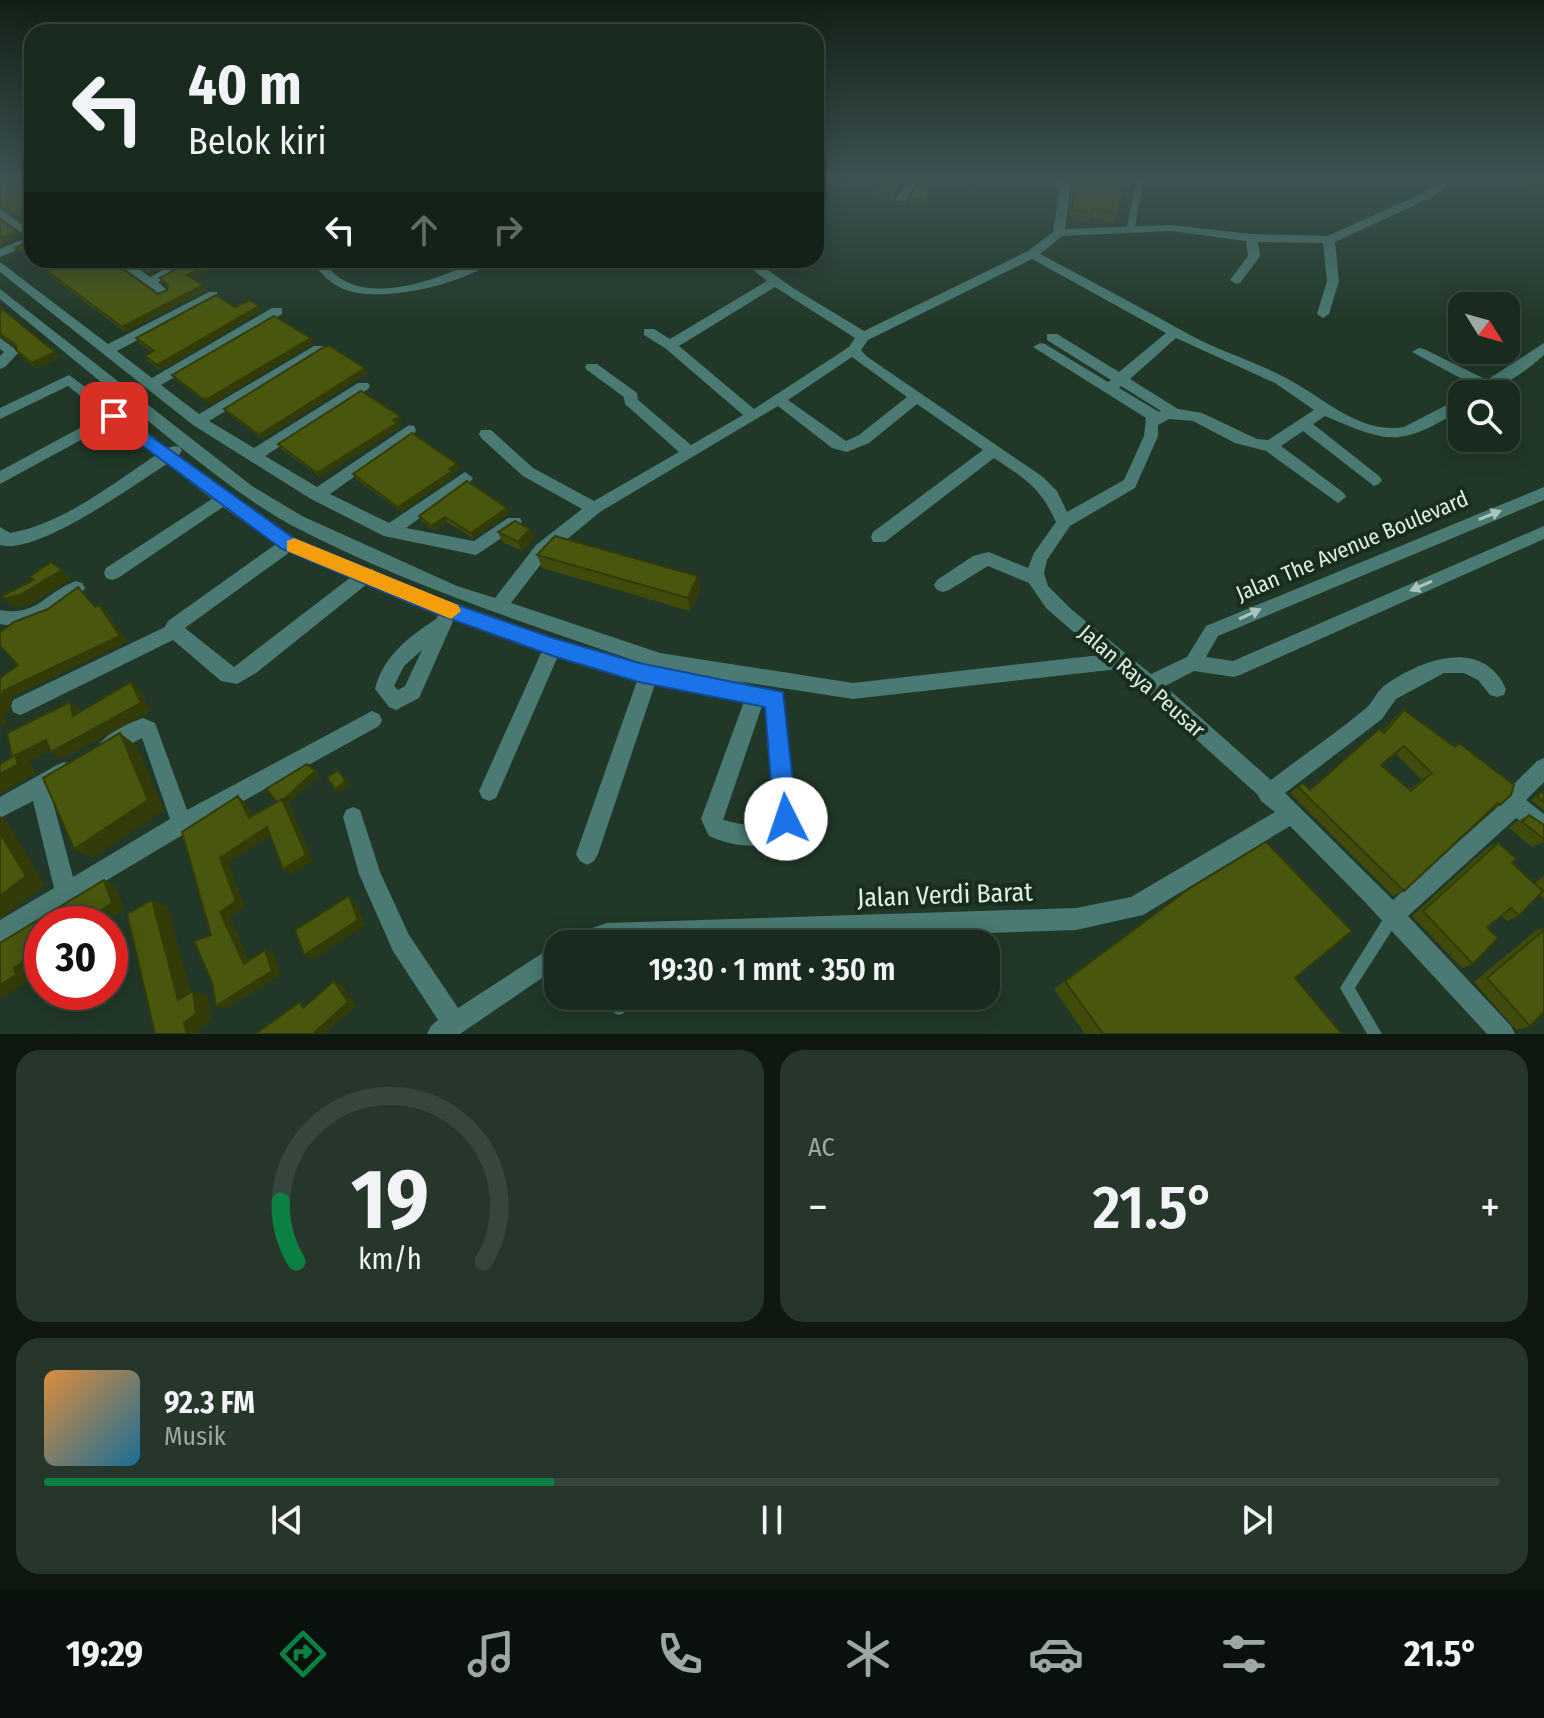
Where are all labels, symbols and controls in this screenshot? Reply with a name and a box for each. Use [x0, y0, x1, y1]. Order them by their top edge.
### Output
text: 40 m [188, 52, 302, 119]
icon: left [56, 56, 160, 160]
text: Belok kiri [188, 120, 326, 164]
icon: left [318, 208, 362, 252]
icon: ahead [402, 208, 446, 252]
icon: right [486, 208, 530, 252]
north arrow [1448, 292, 1520, 364]
map controls [1448, 292, 1520, 452]
button: search [1448, 380, 1520, 452]
pin [80, 382, 148, 450]
icon: arrive [92, 394, 136, 438]
street label: Jalan The Avenue Boulevard [1232, 485, 1472, 607]
one-way arrow [1478, 508, 1502, 521]
one-way arrow [1410, 579, 1433, 593]
one-way arrow [1238, 607, 1261, 621]
street label: Jalan Raya Peusar [1073, 619, 1211, 743]
position arrow [744, 777, 828, 861]
street label: Jalan Verdi Barat [857, 876, 1034, 914]
speed limit sign: 30 [24, 906, 128, 1010]
text: 19:30 · 1 mnt · 350 m [649, 952, 895, 988]
text: AC [808, 1132, 835, 1163]
text: 19 [351, 1150, 429, 1250]
text: 21.5° [1093, 1172, 1215, 1244]
text: − [808, 1181, 828, 1234]
text: + [1480, 1181, 1500, 1234]
text: km/h [358, 1242, 422, 1277]
text: 92.3 FM [164, 1385, 255, 1421]
text: Musik [164, 1421, 226, 1452]
icon: previous [265, 1498, 309, 1542]
icon: pause [750, 1498, 794, 1542]
icon: next [1235, 1498, 1279, 1542]
icon: directions [275, 1626, 331, 1682]
icon: music [463, 1626, 519, 1682]
icon: phone [652, 1626, 708, 1682]
icon: climate [840, 1626, 896, 1682]
icon: car [1028, 1626, 1084, 1682]
icon: filters [1216, 1626, 1272, 1682]
text: 19:29 [66, 1632, 143, 1676]
text: 21.5° [1404, 1632, 1478, 1676]

